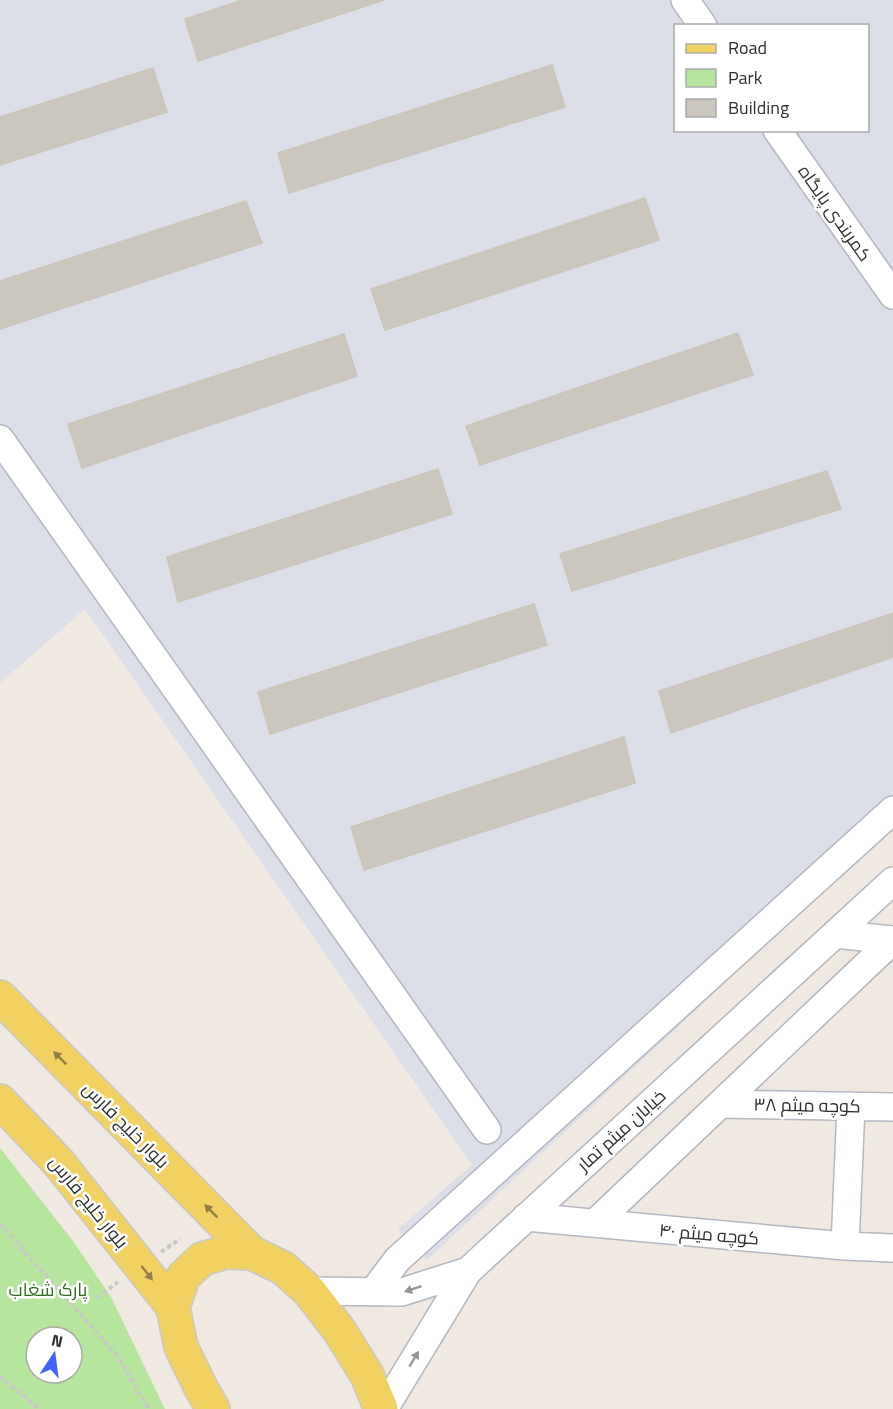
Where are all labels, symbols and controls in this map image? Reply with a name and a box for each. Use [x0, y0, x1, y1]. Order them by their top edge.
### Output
legend [674, 24, 869, 132]
text: Road [728, 34, 767, 61]
text: Park [728, 64, 763, 91]
text: Building [728, 94, 789, 121]
street label: کمربندی پایگاه [792, 159, 878, 267]
one-way arrow [53, 1050, 67, 1065]
street label: بلوار خلیج‌ فارس [76, 1075, 176, 1175]
street label: خیابان میثم تمار [570, 1083, 672, 1178]
street label: کوچه میثم ۳۸ [753, 1091, 861, 1119]
street label: بلوار خلیج ‌فارس [43, 1150, 135, 1254]
one-way arrow [205, 1205, 219, 1219]
street label: کوچه میثم ۴۰ [658, 1216, 760, 1252]
one-way arrow [141, 1265, 154, 1281]
park label: پارک شغاب [9, 1276, 88, 1303]
one-way arrow [404, 1285, 422, 1294]
north arrow [24, 1325, 84, 1385]
text: N [49, 1327, 65, 1353]
one-way arrow [409, 1351, 420, 1367]

